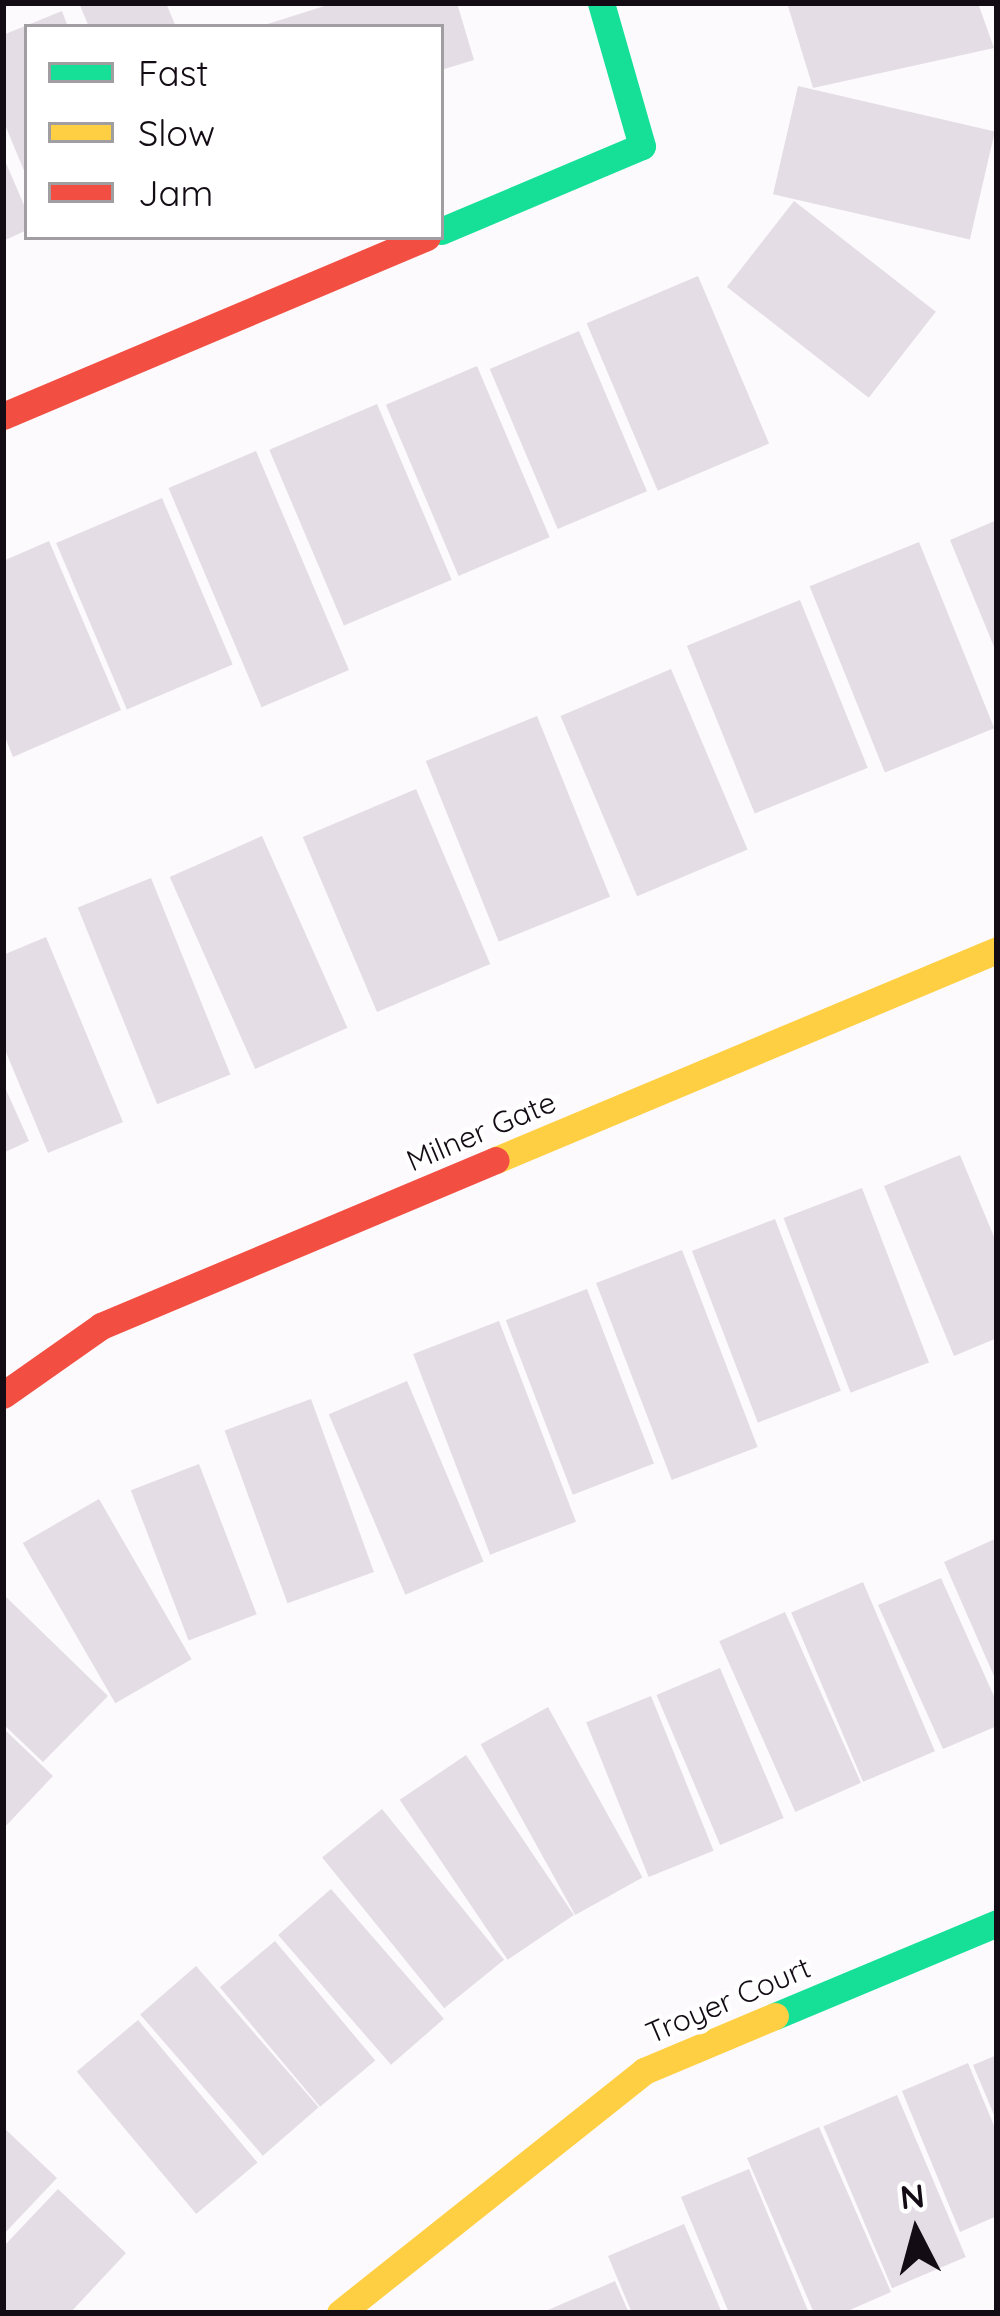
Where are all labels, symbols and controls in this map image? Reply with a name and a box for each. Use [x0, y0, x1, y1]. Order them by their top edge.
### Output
legend [24, 24, 444, 240]
text: Fast [138, 50, 209, 95]
text: Slow [138, 110, 215, 155]
text: Jam [138, 170, 213, 215]
street label: Milner Gate [401, 1083, 561, 1179]
street label: Troyer Court [640, 1949, 816, 2051]
north arrow [856, 2172, 976, 2292]
text: N [898, 2174, 926, 2217]

